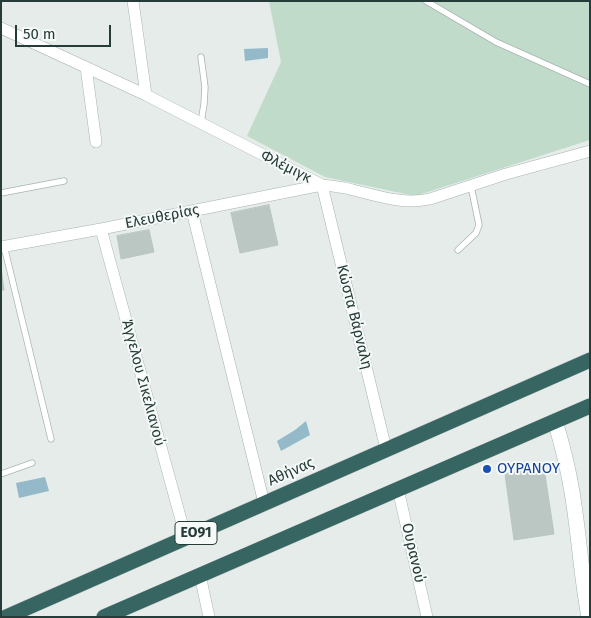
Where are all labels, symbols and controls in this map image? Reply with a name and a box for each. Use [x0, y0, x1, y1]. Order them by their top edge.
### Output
scale bar [18, 15, 114, 47]
text: 50 m [23, 25, 56, 43]
street label: Φλέμιγκ [258, 147, 314, 187]
street label: Ελευθερίας [124, 201, 200, 233]
street label: Κώστα Βάρναλη [332, 263, 376, 371]
street label: Άγγελου Σικελιανού [117, 318, 169, 448]
street label: Αθήνας [265, 454, 317, 490]
place label: ΟΥΡΑΝΟΥ [497, 460, 560, 478]
marker: ΟΥΡΑΝΟΥ [481, 463, 493, 475]
street label: Ουρανού [397, 521, 429, 585]
road number: ΕΟ91 [175, 522, 217, 544]

